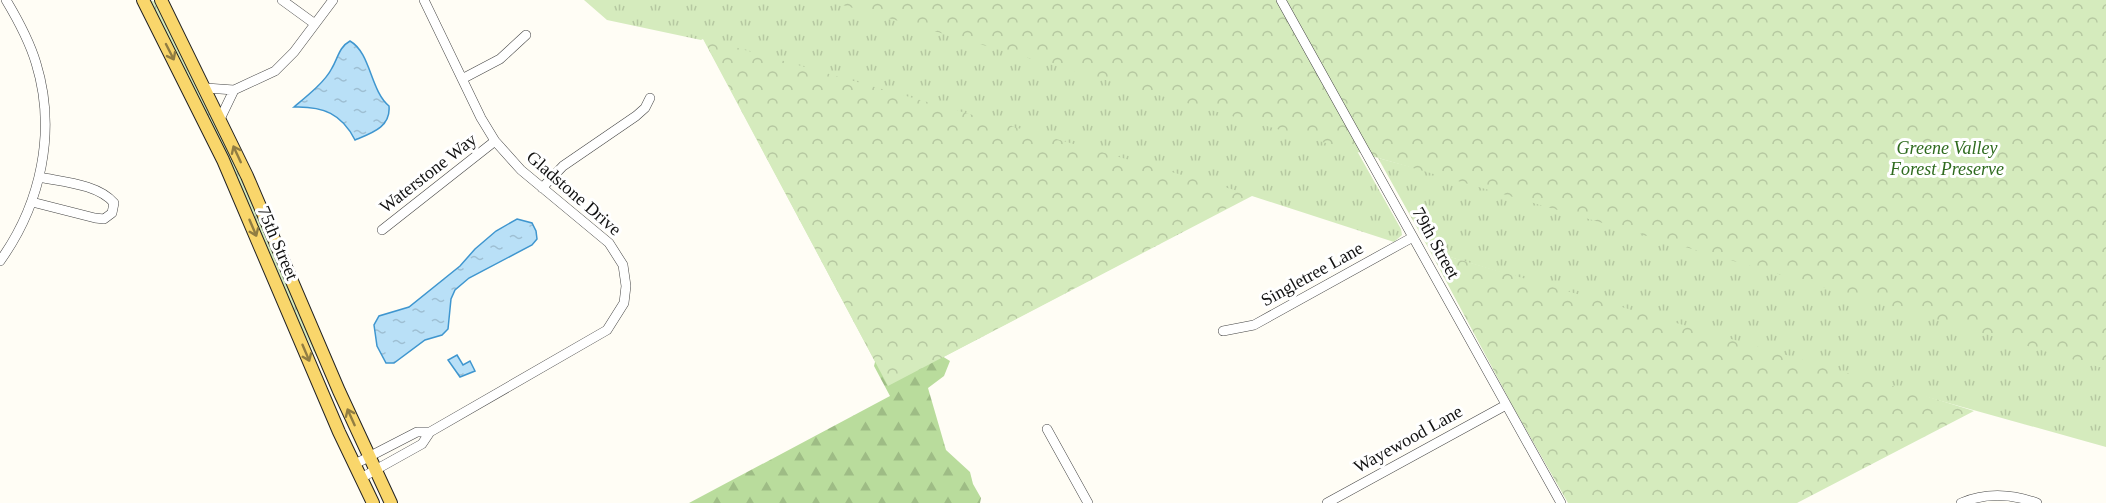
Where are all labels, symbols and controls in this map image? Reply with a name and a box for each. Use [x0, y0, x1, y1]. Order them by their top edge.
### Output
one-way arrow [165, 42, 176, 60]
street label: Waterstone Way [376, 129, 480, 217]
park label: Greene Valley Forest Preserve [1889, 138, 2004, 179]
one-way arrow [231, 146, 242, 164]
street label: Gladstone Drive [523, 147, 625, 239]
street label: 75th Street [253, 203, 303, 283]
street label: 79th Street [1408, 204, 1464, 282]
one-way arrow [248, 219, 259, 237]
street label: Singletree Lane [1258, 238, 1366, 310]
one-way arrow [301, 343, 312, 362]
street label: Wayewood Lane [1350, 401, 1466, 477]
one-way arrow [345, 409, 356, 427]

